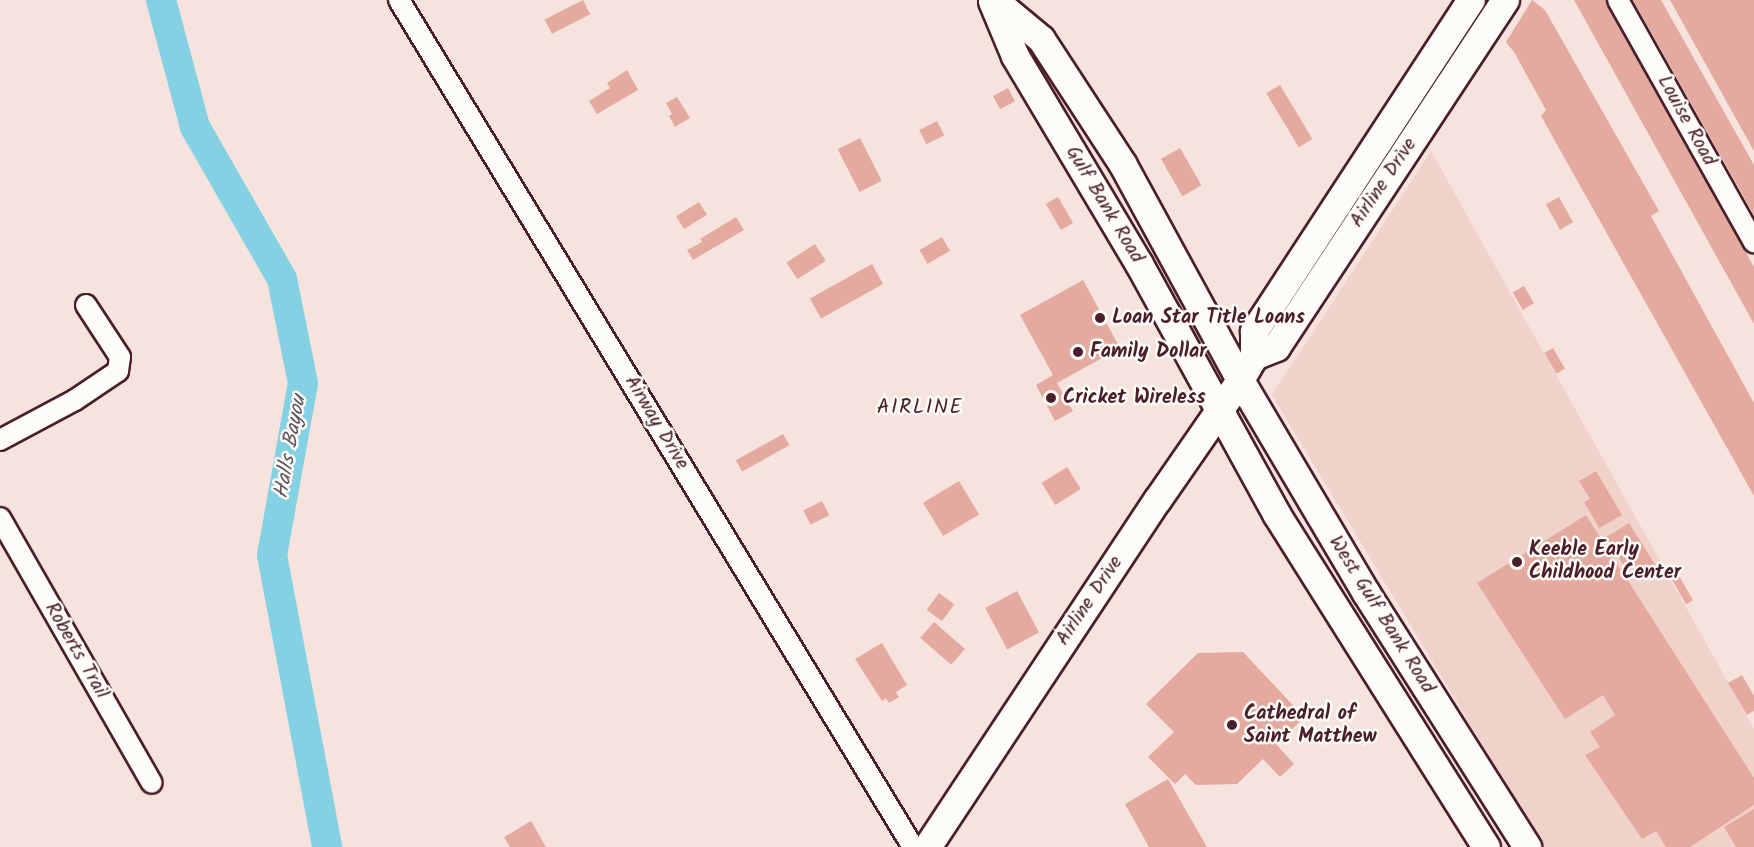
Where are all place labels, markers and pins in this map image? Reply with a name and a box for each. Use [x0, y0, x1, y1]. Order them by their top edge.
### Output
place label: Loan Star Title Loans [1112, 306, 1305, 330]
marker: Loan Star Title Loans [1093, 311, 1107, 325]
place label: Family Dollar [1090, 340, 1207, 364]
marker: Family Dollar [1071, 345, 1085, 359]
place label: Cricket Wireless [1063, 386, 1206, 410]
marker: Cricket Wireless [1044, 391, 1058, 405]
place label: Keeble Early Childhood Center [1529, 538, 1681, 585]
marker: Keeble Early Childhood Center [1510, 555, 1524, 569]
place label: Cathedral of Saint Matthew [1244, 702, 1377, 749]
marker: Cathedral of Saint Matthew [1225, 718, 1239, 732]

